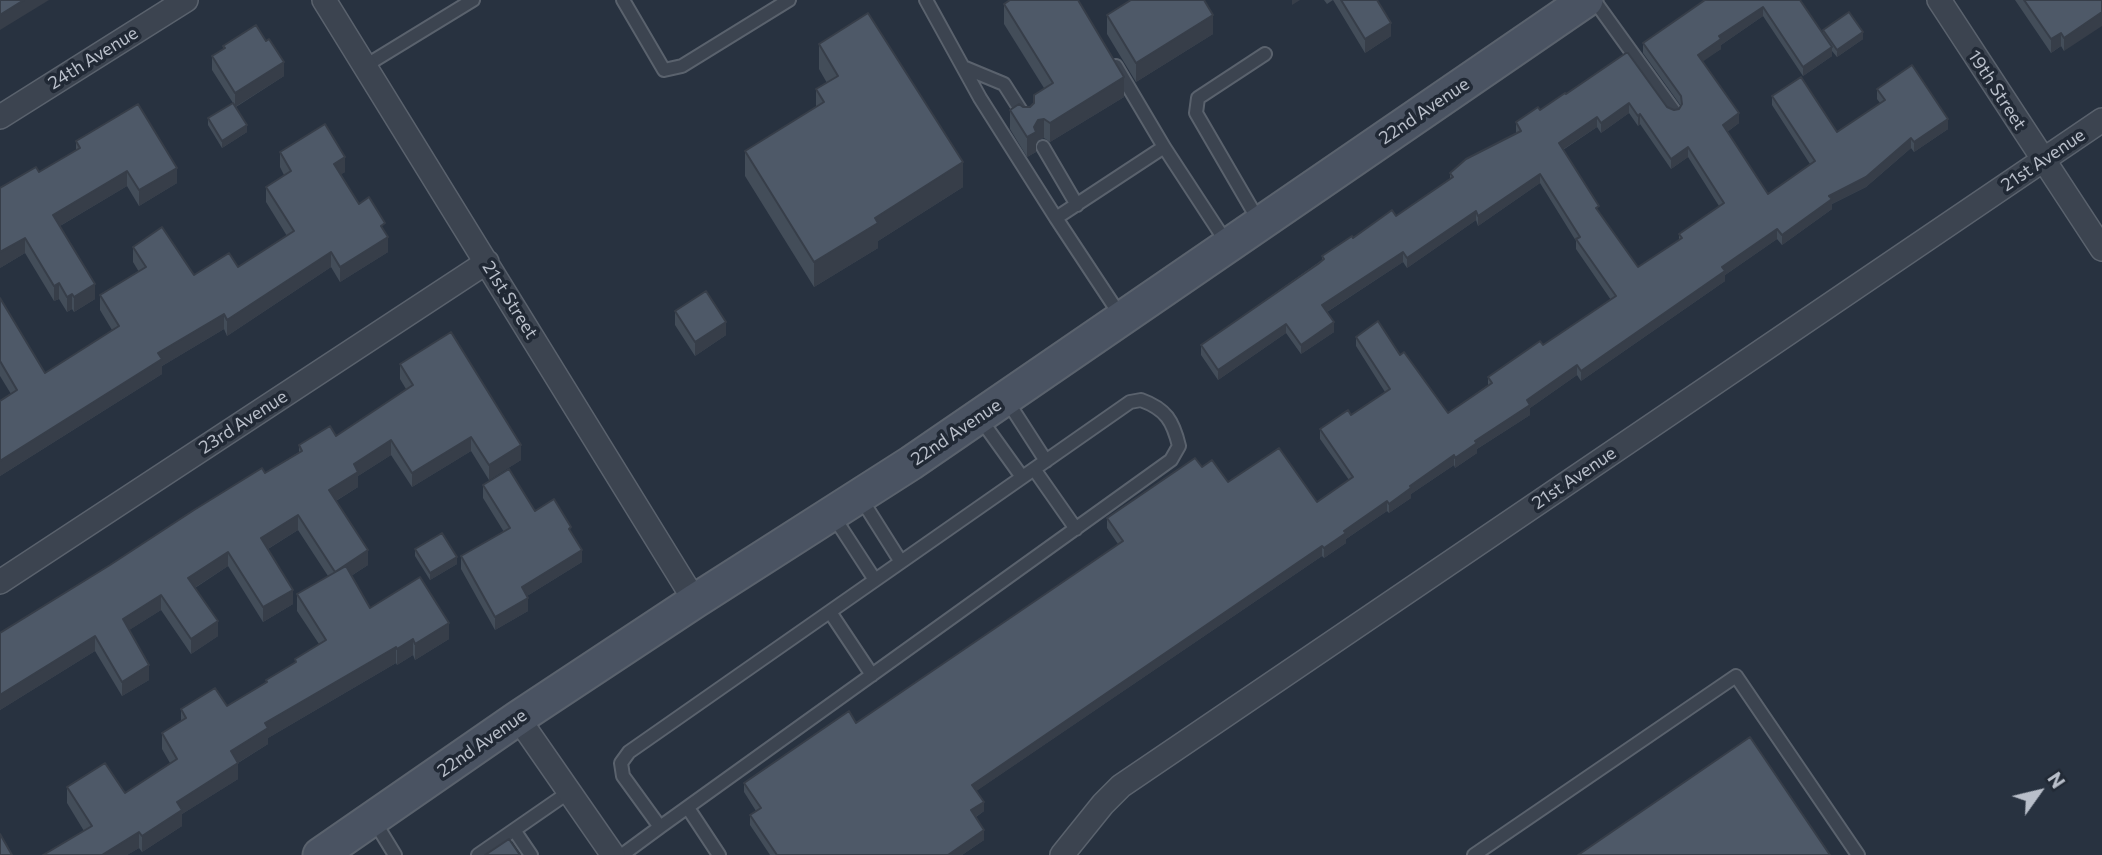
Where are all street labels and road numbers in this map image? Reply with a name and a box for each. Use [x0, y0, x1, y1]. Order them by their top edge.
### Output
street label: 24th Avenue [44, 22, 142, 94]
street label: 19th Street [1963, 46, 2031, 134]
street label: 22nd Avenue [1375, 73, 1473, 149]
street label: 21st Avenue [1997, 124, 2089, 196]
street label: 21st Street [478, 257, 542, 343]
street label: 23rd Avenue [195, 385, 291, 459]
street label: 22nd Avenue [907, 394, 1005, 470]
street label: 21st Avenue [1528, 442, 1620, 514]
street label: 22nd Avenue [433, 704, 531, 782]

